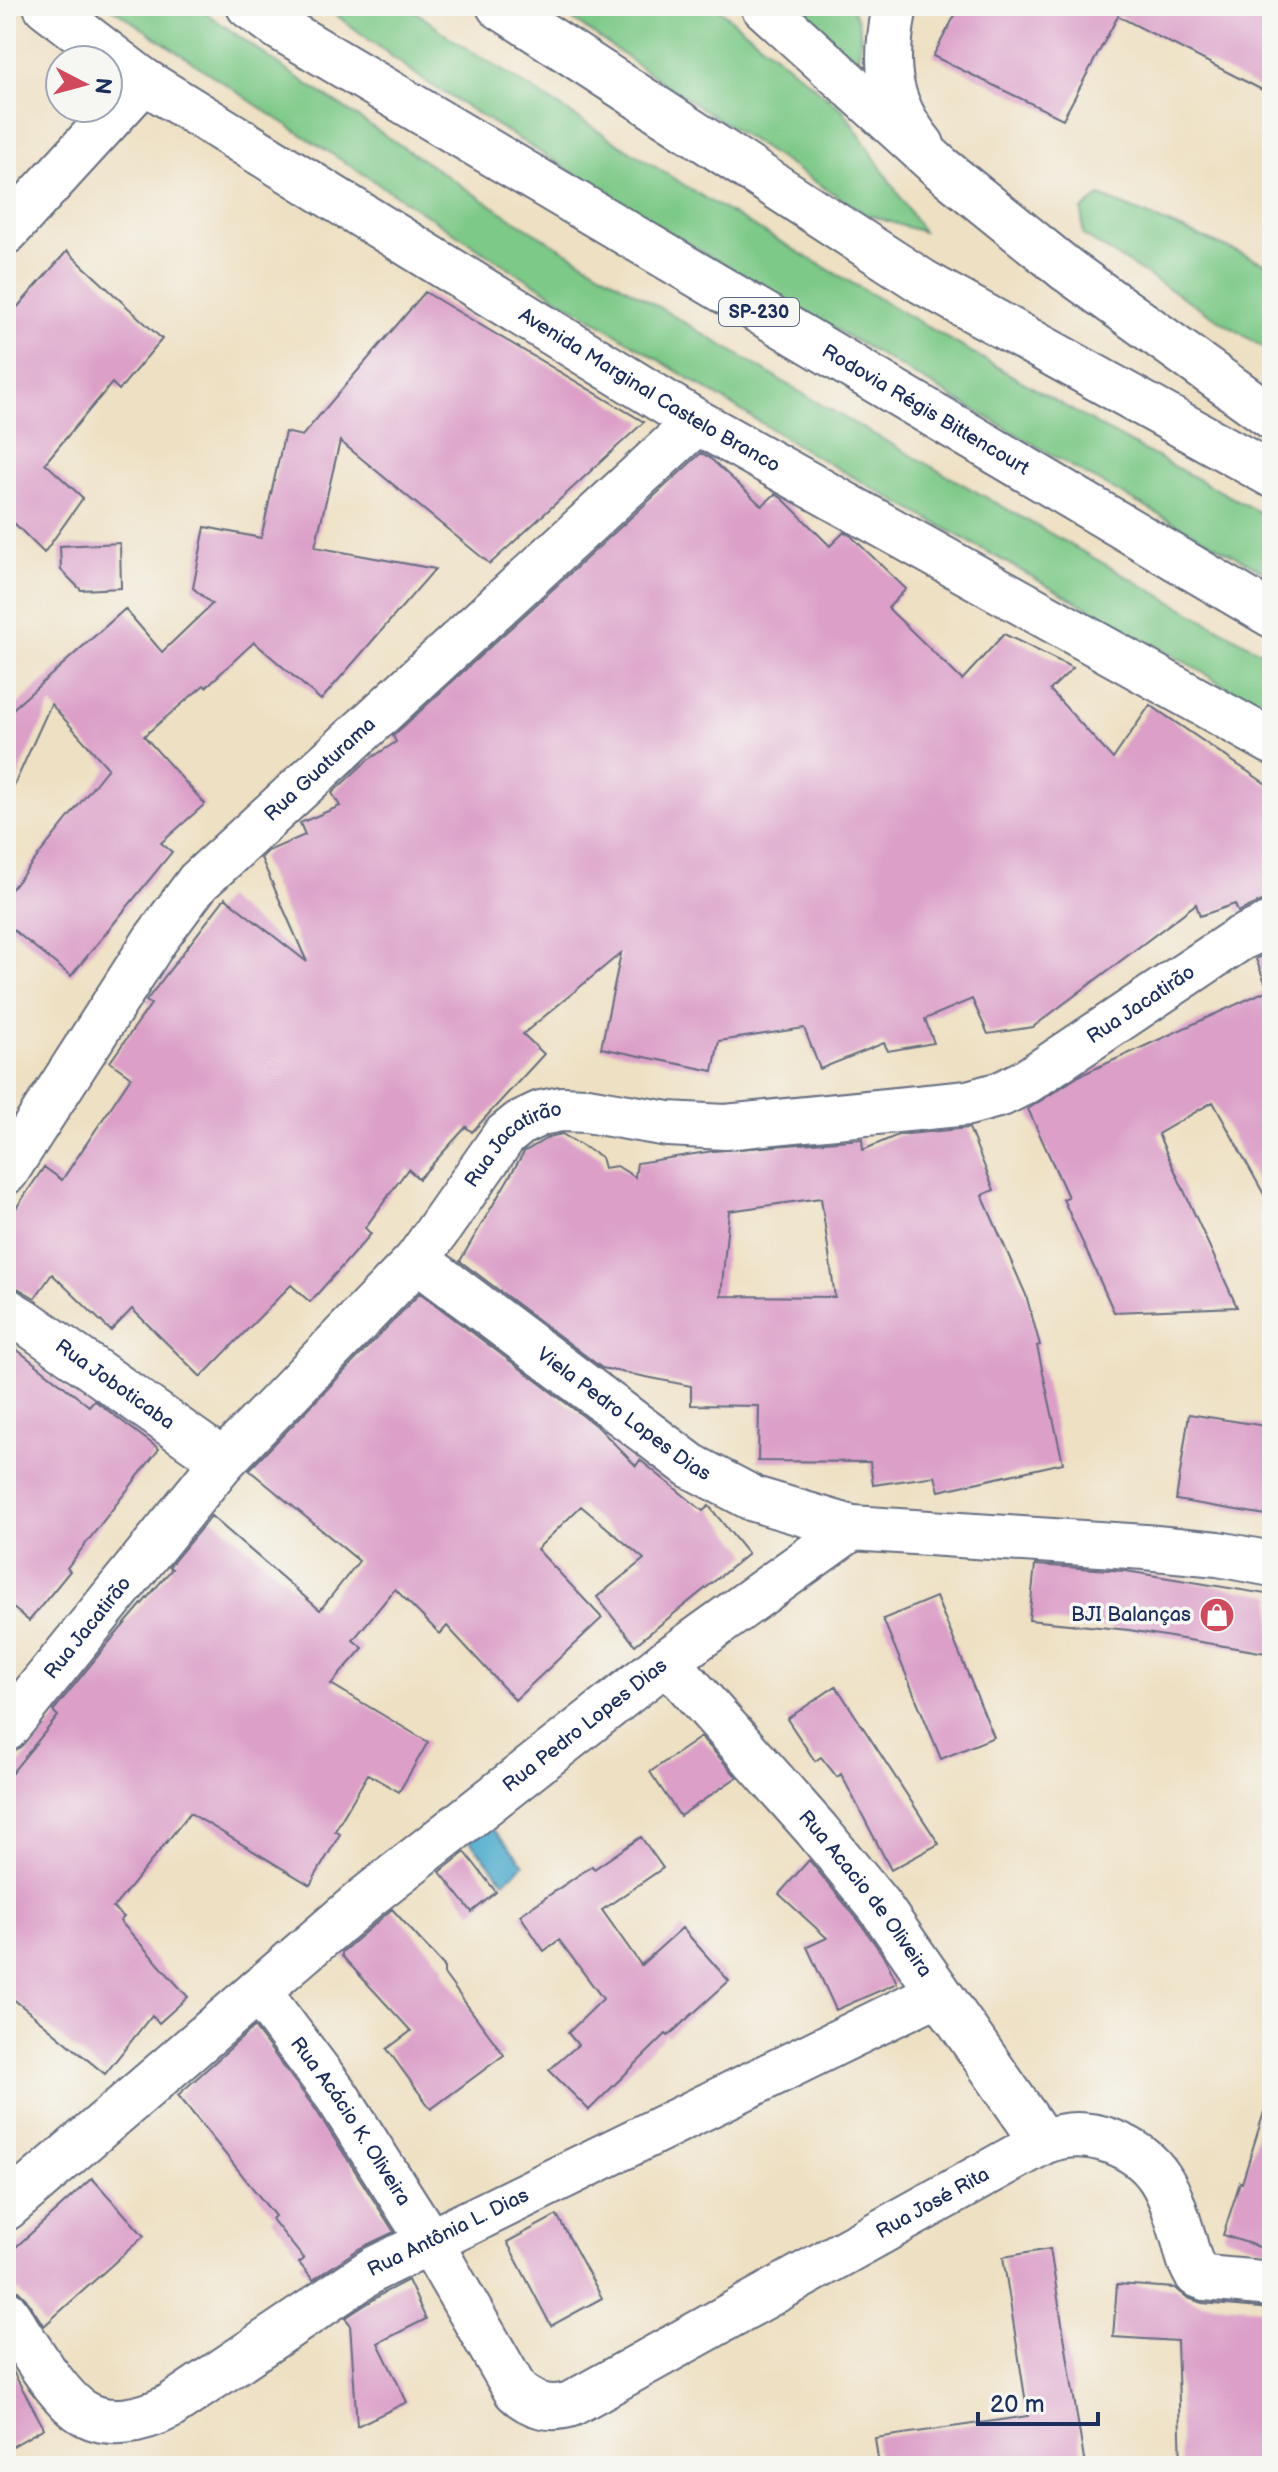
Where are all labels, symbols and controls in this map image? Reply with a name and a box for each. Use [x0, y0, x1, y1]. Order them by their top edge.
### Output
north arrow [44, 44, 124, 124]
text: N [88, 76, 117, 96]
road number: SP-230 [719, 298, 799, 326]
street label: Avenida Marginal Castelo Branco [514, 303, 784, 478]
street label: Rodovia Régis Bittencourt [817, 339, 1034, 481]
street label: Rua Guaturama [259, 712, 381, 827]
street label: Rua Jacatirão [1083, 960, 1200, 1049]
street label: Rua Jacatirão [460, 1097, 564, 1192]
street label: Rua Joboticaba [51, 1334, 179, 1435]
street label: Viela Pedro Lopes Dias [532, 1342, 715, 1486]
street label: Rua Jacatirão [39, 1572, 136, 1684]
shop icon: BJI Balanças [1198, 1596, 1236, 1634]
place label: BJI Balanças [1071, 1603, 1191, 1627]
street label: Rua Pedro Lopes Dias [498, 1653, 672, 1797]
street label: Rua Acacio de Oliveira [793, 1805, 937, 1982]
street label: Rua Acácio K. Oliveira [285, 2032, 416, 2210]
street label: Rua José Rita [872, 2162, 994, 2244]
street label: Rua Antônia L. Dias [364, 2183, 533, 2282]
scale bar [978, 2376, 1098, 2426]
text: 20 m [990, 2390, 1045, 2419]

